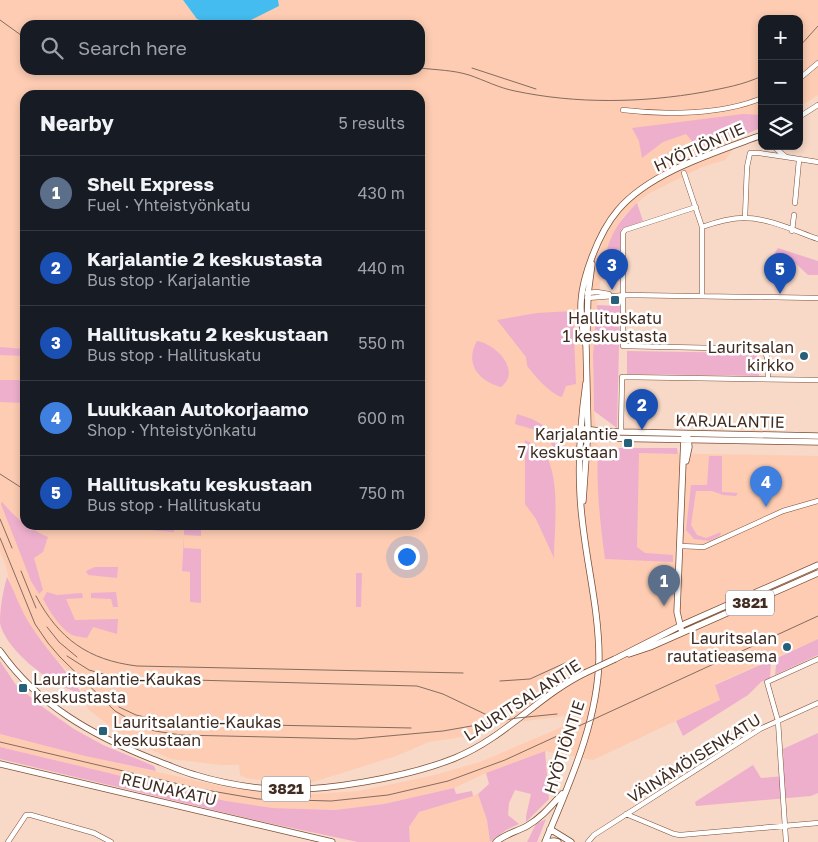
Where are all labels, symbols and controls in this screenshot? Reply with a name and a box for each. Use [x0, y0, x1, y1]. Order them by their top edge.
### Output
map controls [758, 15, 803, 150]
button: + [758, 15, 803, 60]
search box [20, 20, 425, 75]
icon: search [38, 34, 66, 62]
text: Search here [78, 36, 187, 59]
button: − [758, 60, 803, 105]
button: layers [758, 105, 803, 150]
text: Nearby [40, 110, 114, 136]
text: 5 results [339, 113, 405, 133]
street label: HYÖTIÖNTIE [651, 118, 747, 176]
text: Shell Express [87, 172, 214, 195]
text: 1 [52, 183, 60, 203]
text: 430 m [358, 183, 405, 203]
text: Fuel · Yhteistyönkatu [87, 195, 250, 215]
text: Karjalantie 2 keskustasta [87, 247, 322, 270]
pin: 3 [596, 249, 628, 290]
pin: 5 [764, 253, 796, 294]
text: 2 [51, 258, 61, 278]
text: 440 m [357, 258, 405, 278]
text: Bus stop · Karjalantie [87, 270, 250, 290]
marker: Hallituskatu 1 keskustasta [609, 294, 621, 306]
place label: Hallituskatu 1 keskustasta [563, 308, 667, 346]
text: Hallituskatu 2 keskustaan [87, 322, 328, 345]
text: 3 [51, 333, 61, 353]
text: 550 m [358, 333, 405, 353]
place label: Lauritsalan kirkko [708, 337, 794, 375]
text: Bus stop · Hallituskatu [87, 345, 261, 365]
marker: Lauritsalan kirkko [798, 350, 810, 362]
pin: 2 [626, 389, 658, 430]
text: Luukkaan Autokorjaamo [87, 397, 309, 420]
text: 4 [51, 408, 61, 428]
text: 600 m [357, 408, 405, 428]
street label: KARJALANTIE [675, 410, 785, 432]
text: Shop · Yhteistyönkatu [87, 420, 256, 440]
place label: Karjalantie 7 keskustaan [518, 424, 618, 462]
marker: Karjalantie 7 keskustaan [622, 437, 634, 449]
pin: 4 [750, 466, 782, 507]
text: Hallituskatu keskustaan [87, 472, 312, 495]
text: 5 [51, 483, 61, 503]
text: 750 m [359, 483, 405, 503]
text: Bus stop · Hallituskatu [87, 495, 261, 515]
your location [394, 544, 420, 570]
pin: 1 [648, 565, 680, 606]
road number: 3821 [726, 590, 774, 616]
place label: Lauritsalan rautatieasema [667, 628, 777, 666]
marker: Lauritsalan rautatieasema [781, 641, 793, 653]
street label: LAURITSALANTIE [460, 655, 584, 745]
place label: Lauritsalantie-Kaukas keskustasta [33, 669, 201, 707]
marker: Lauritsalantie-Kaukas keskustasta [17, 682, 29, 694]
street label: HYÖTIÖNTIE [539, 698, 589, 796]
street label: VÄINÄMÖISENKATU [624, 709, 764, 807]
place label: Lauritsalantie-Kaukas keskustaan [113, 712, 281, 750]
marker: Lauritsalantie-Kaukas keskustaan [97, 725, 109, 737]
street label: REUNAKATU [119, 768, 219, 810]
road number: 3821 [262, 776, 310, 802]

